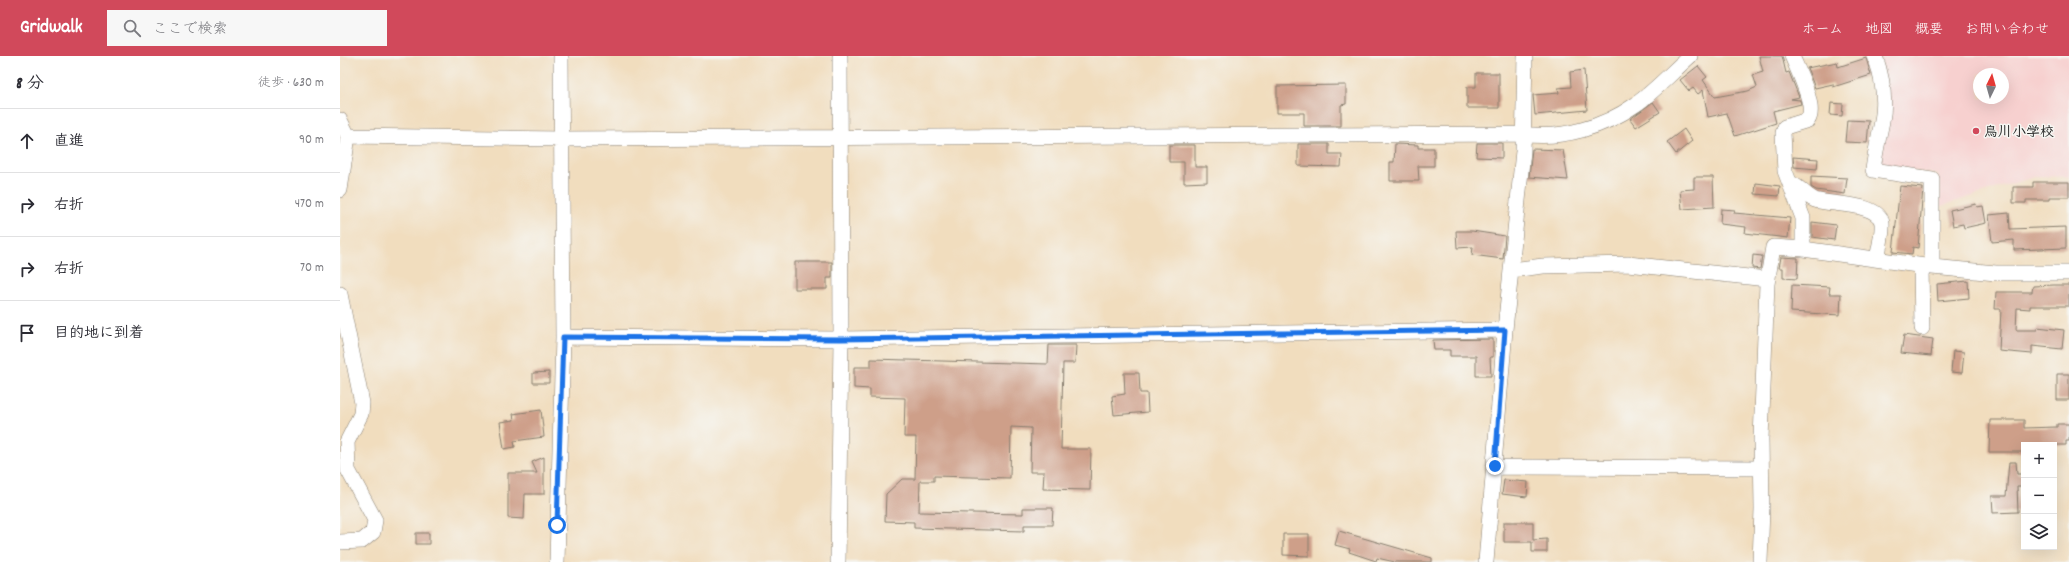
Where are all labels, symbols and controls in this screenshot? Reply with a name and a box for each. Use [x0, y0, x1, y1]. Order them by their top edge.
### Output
search box [107, 10, 387, 46]
text: Gridwalk [20, 15, 83, 42]
icon: search [121, 17, 143, 39]
text: ここで検索 [153, 19, 228, 41]
text: ホーム [1802, 20, 1843, 40]
text: 地図 [1865, 20, 1893, 40]
text: 概要 [1915, 20, 1943, 40]
text: お問い合わせ [1965, 20, 2049, 40]
north arrow [1973, 68, 2009, 104]
text: 8 分 [16, 73, 44, 97]
text: 徒歩 · 630 m [258, 74, 324, 93]
place label: 鳥川小学校 [1984, 123, 2054, 143]
marker: 鳥川小学校 [1971, 126, 1981, 136]
icon: ahead [16, 130, 38, 152]
text: 直進 [54, 131, 84, 153]
text: 90 m [299, 131, 324, 150]
icon: right [16, 194, 38, 216]
text: 右折 [54, 195, 84, 217]
text: 470 m [295, 195, 324, 214]
icon: right [16, 258, 38, 280]
text: 右折 [54, 259, 84, 281]
text: 70 m [300, 259, 324, 278]
icon: arrive [16, 322, 38, 344]
text: 目的地に到着 [54, 323, 144, 345]
map controls [2021, 442, 2057, 550]
button: + [2021, 442, 2057, 478]
route end [1486, 457, 1504, 475]
button: − [2021, 478, 2057, 514]
button: layers [2021, 514, 2057, 550]
route start [548, 516, 566, 534]

